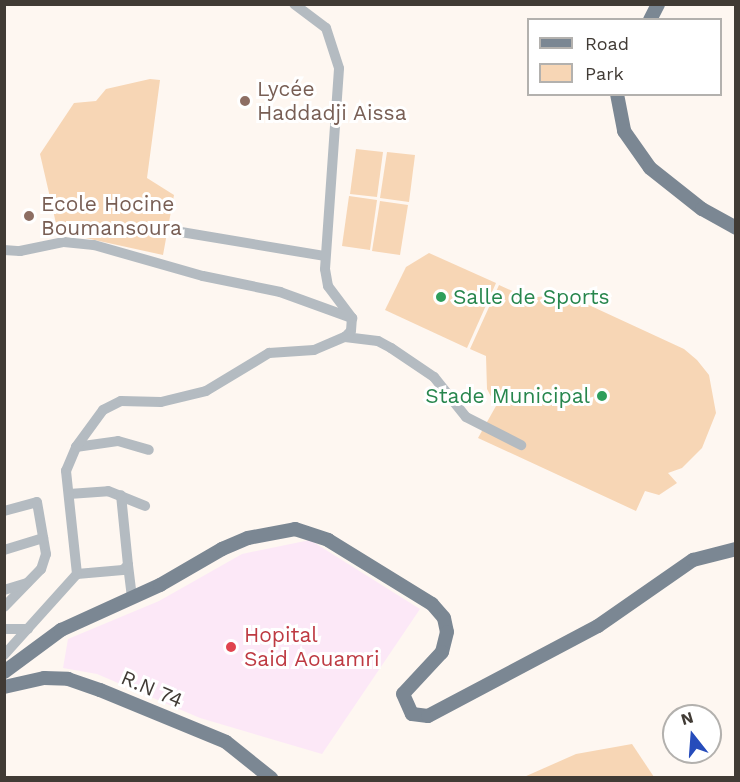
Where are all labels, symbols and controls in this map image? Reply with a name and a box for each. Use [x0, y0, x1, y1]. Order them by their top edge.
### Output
legend [527, 18, 722, 96]
text: Road [585, 33, 629, 54]
text: Park [585, 63, 624, 84]
place label: Lycée Haddadji Aissa [257, 76, 407, 126]
marker: Lycée Haddadji Aissa [238, 94, 252, 108]
place label: Ecole Hocine Boumansoura [41, 191, 182, 241]
marker: Ecole Hocine Boumansoura [22, 209, 36, 223]
place label: Salle de Sports [453, 284, 610, 310]
marker: Salle de Sports [434, 290, 448, 304]
place label: Stade Municipal [425, 383, 590, 409]
marker: Stade Municipal [595, 389, 609, 403]
place label: Hopital Said Aouamri [244, 622, 380, 672]
marker: Hopital Said Aouamri [222, 638, 240, 656]
street label: R.N 74 [117, 665, 187, 713]
north arrow [662, 704, 722, 764]
text: N [679, 707, 696, 729]

